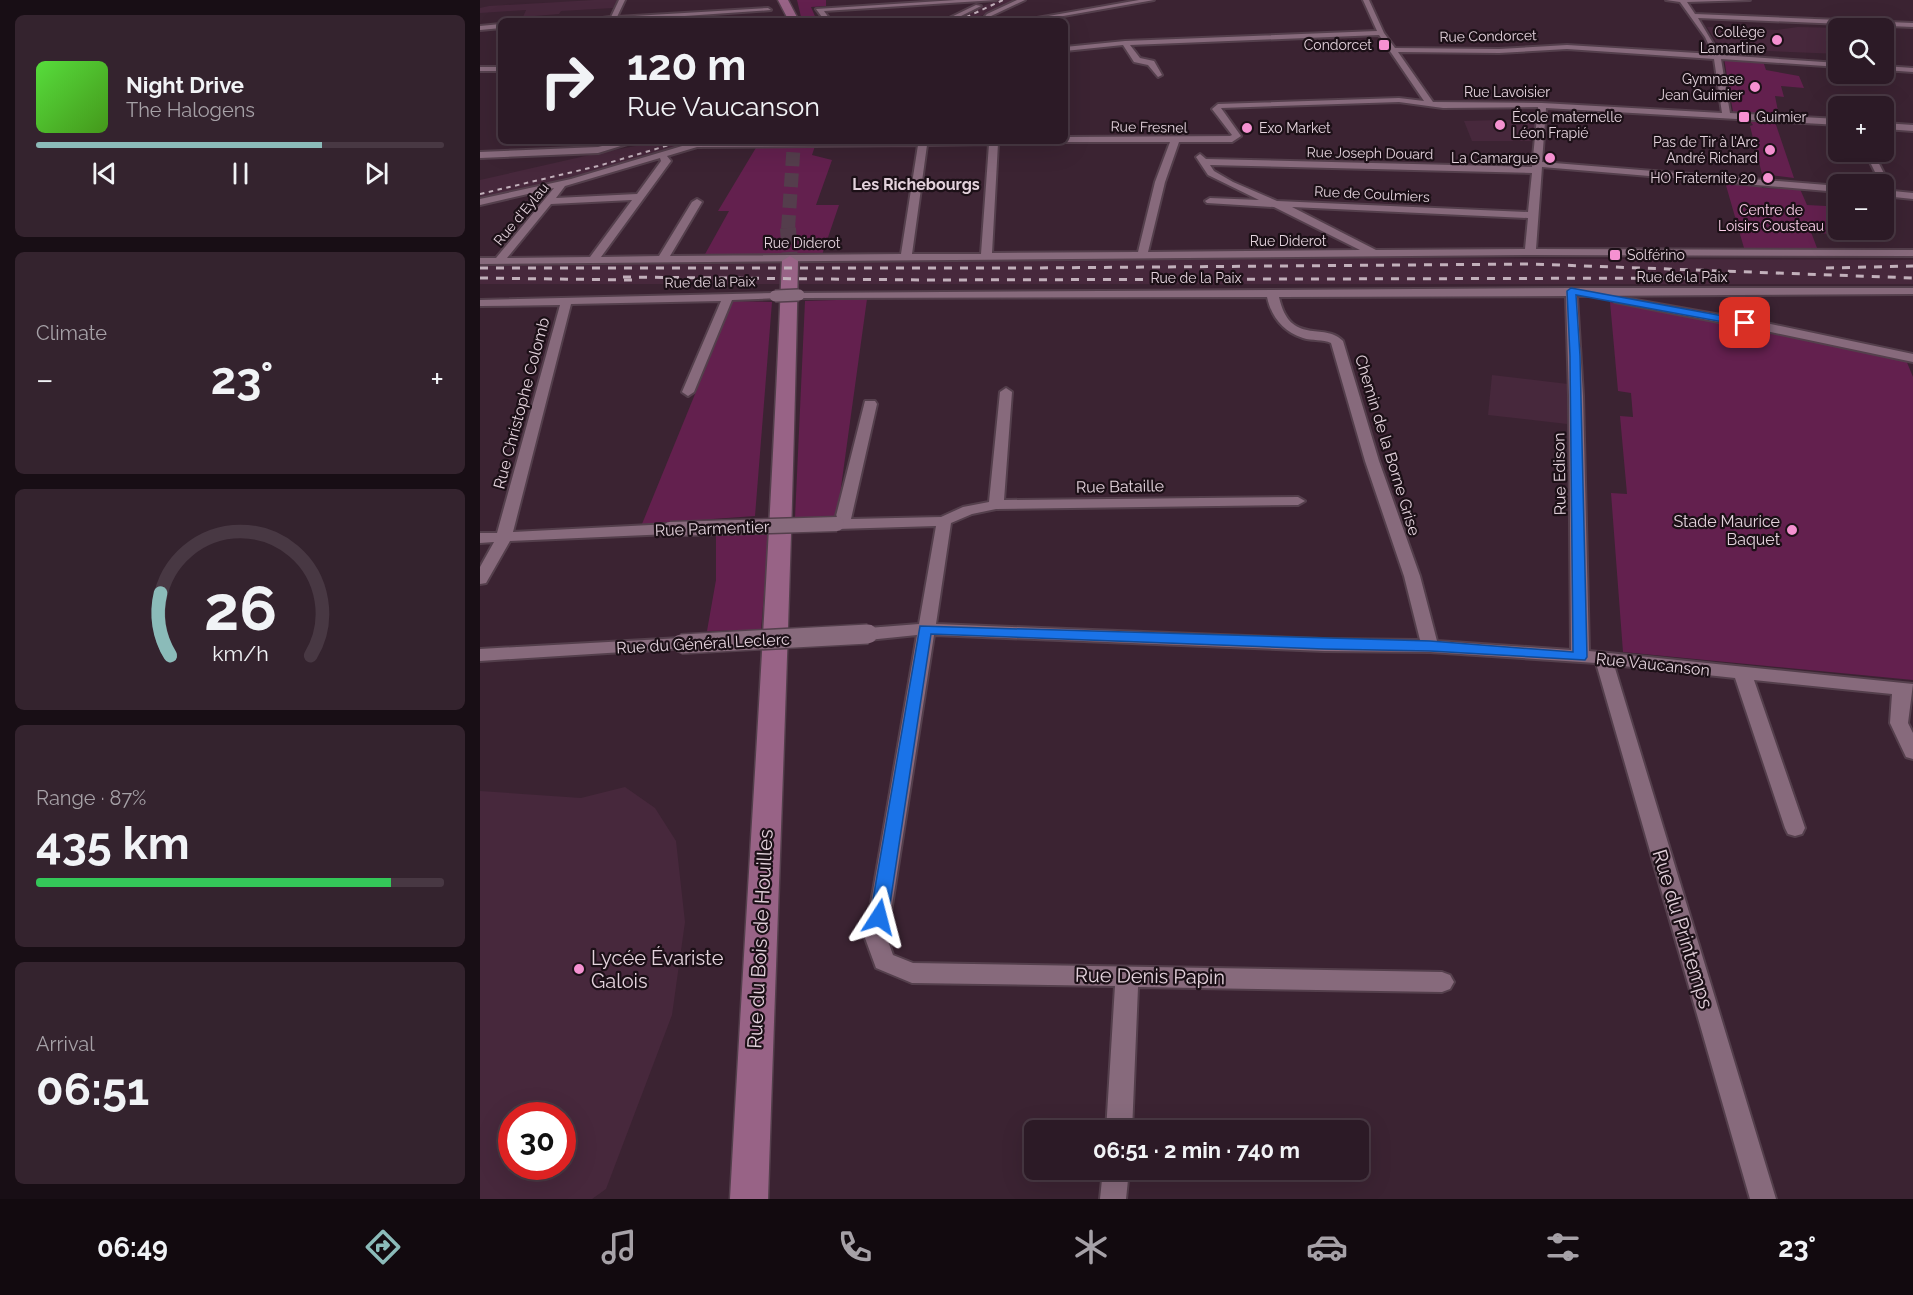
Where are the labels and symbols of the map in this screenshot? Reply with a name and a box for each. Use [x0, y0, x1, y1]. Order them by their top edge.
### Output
place label: Collège Lamartine [1700, 24, 1765, 56]
street label: Rue Condorcet [1439, 27, 1537, 45]
marker: Collège Lamartine [1770, 33, 1784, 47]
place label: Condorcet [1304, 37, 1372, 53]
marker: Condorcet [1377, 38, 1391, 52]
place label: Gymnase Jean Guimier [1658, 71, 1743, 103]
marker: Gymnase Jean Guimier [1748, 80, 1762, 94]
street label: Rue Lavoisier [1464, 84, 1550, 100]
place label: École maternelle Léon Frapié [1512, 108, 1622, 141]
place label: Guimier [1756, 109, 1807, 125]
marker: Guimier [1737, 110, 1751, 124]
street label: Rue Fresnel [1111, 118, 1188, 136]
marker: École maternelle Léon Frapié [1493, 118, 1507, 132]
place label: Exo Market [1259, 120, 1331, 136]
marker: Exo Market [1240, 121, 1254, 135]
place label: Pas de Tir à l'Arc André Richard [1653, 134, 1758, 166]
marker: Pas de Tir à l'Arc André Richard [1763, 143, 1777, 157]
street label: Rue Joseph Douard [1306, 144, 1434, 162]
place label: La Camargue [1451, 150, 1538, 166]
marker: La Camargue [1543, 151, 1557, 165]
place label: HO Fraternite 20 [1650, 170, 1756, 186]
marker: HO Fraternite 20 [1761, 171, 1775, 185]
district label: Les Richebourgs [852, 175, 980, 194]
street label: Rue d'Eylau [490, 180, 552, 248]
street label: Rue de Coulmiers [1314, 183, 1430, 205]
park label: Centre de Loisirs Cousteau [1718, 202, 1824, 234]
street label: Rue Diderot [1250, 233, 1327, 249]
street label: Rue Diderot [764, 235, 841, 251]
place label: Solférino [1627, 247, 1685, 263]
marker: Solférino [1608, 248, 1622, 262]
street label: Rue de la Paix [1636, 269, 1728, 285]
street label: Rue de la Paix [1150, 270, 1242, 286]
street label: Rue de la Paix [664, 273, 756, 291]
pin [1719, 297, 1770, 348]
street label: Rue Christophe Colomb [489, 315, 554, 491]
street label: Chemin de la Borne Grise [1351, 352, 1424, 538]
street label: Rue Edison [1549, 432, 1570, 516]
street label: Rue Bataille [1076, 476, 1164, 497]
place label: Stade Maurice Baquet [1674, 512, 1781, 549]
street label: Rue Parmentier [654, 517, 770, 540]
marker: Stade Maurice Baquet [1785, 523, 1799, 537]
street label: Rue du Général Leclerc [616, 629, 791, 658]
street label: Rue Vaucanson [1595, 649, 1711, 680]
street label: Rue du Bois de Houilles [742, 829, 778, 1049]
street label: Rue du Printemps [1647, 847, 1719, 1011]
position arrow [847, 885, 911, 949]
place label: Lycée Évariste Galois [591, 946, 724, 993]
marker: Lycée Évariste Galois [572, 962, 586, 976]
street label: Rue Denis Papin [1075, 963, 1225, 989]
speed limit sign: 30 [498, 1102, 576, 1180]

